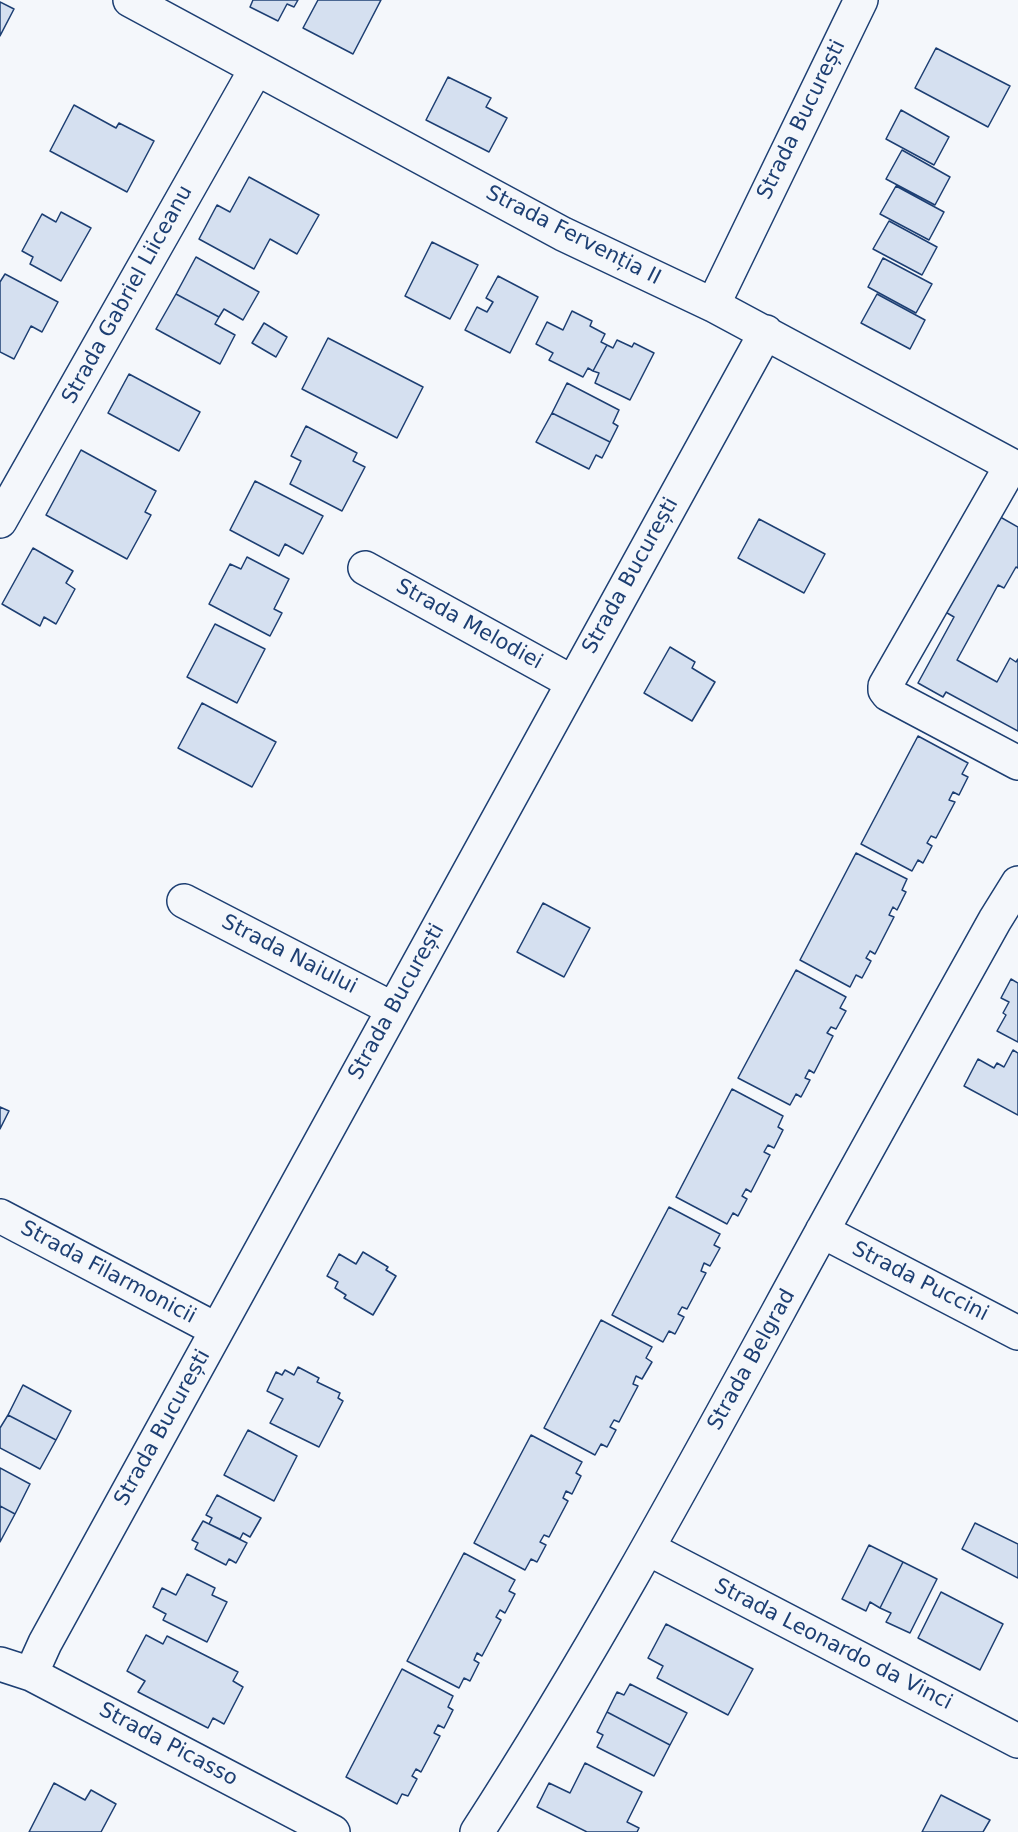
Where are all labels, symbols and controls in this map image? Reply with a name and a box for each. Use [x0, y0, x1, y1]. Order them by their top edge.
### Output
street label: Strada București [752, 36, 852, 204]
street label: Strada Gabriel Liiceanu [57, 181, 199, 409]
street label: Strada Fervenția II [481, 181, 665, 291]
street label: Strada București [578, 494, 684, 658]
street label: Strada Melodiei [391, 574, 547, 676]
street label: Strada Naiului [217, 910, 361, 1000]
street label: Strada București [344, 920, 450, 1084]
street label: Strada Filarmonicii [16, 1216, 200, 1330]
street label: Strada Puccini [848, 1237, 992, 1327]
street label: Strada Belgrad [703, 1285, 801, 1435]
street label: Strada București [110, 1346, 216, 1510]
street label: Strada Leonardo da Vinci [710, 1574, 956, 1716]
street label: Strada Picasso [94, 1698, 242, 1792]

